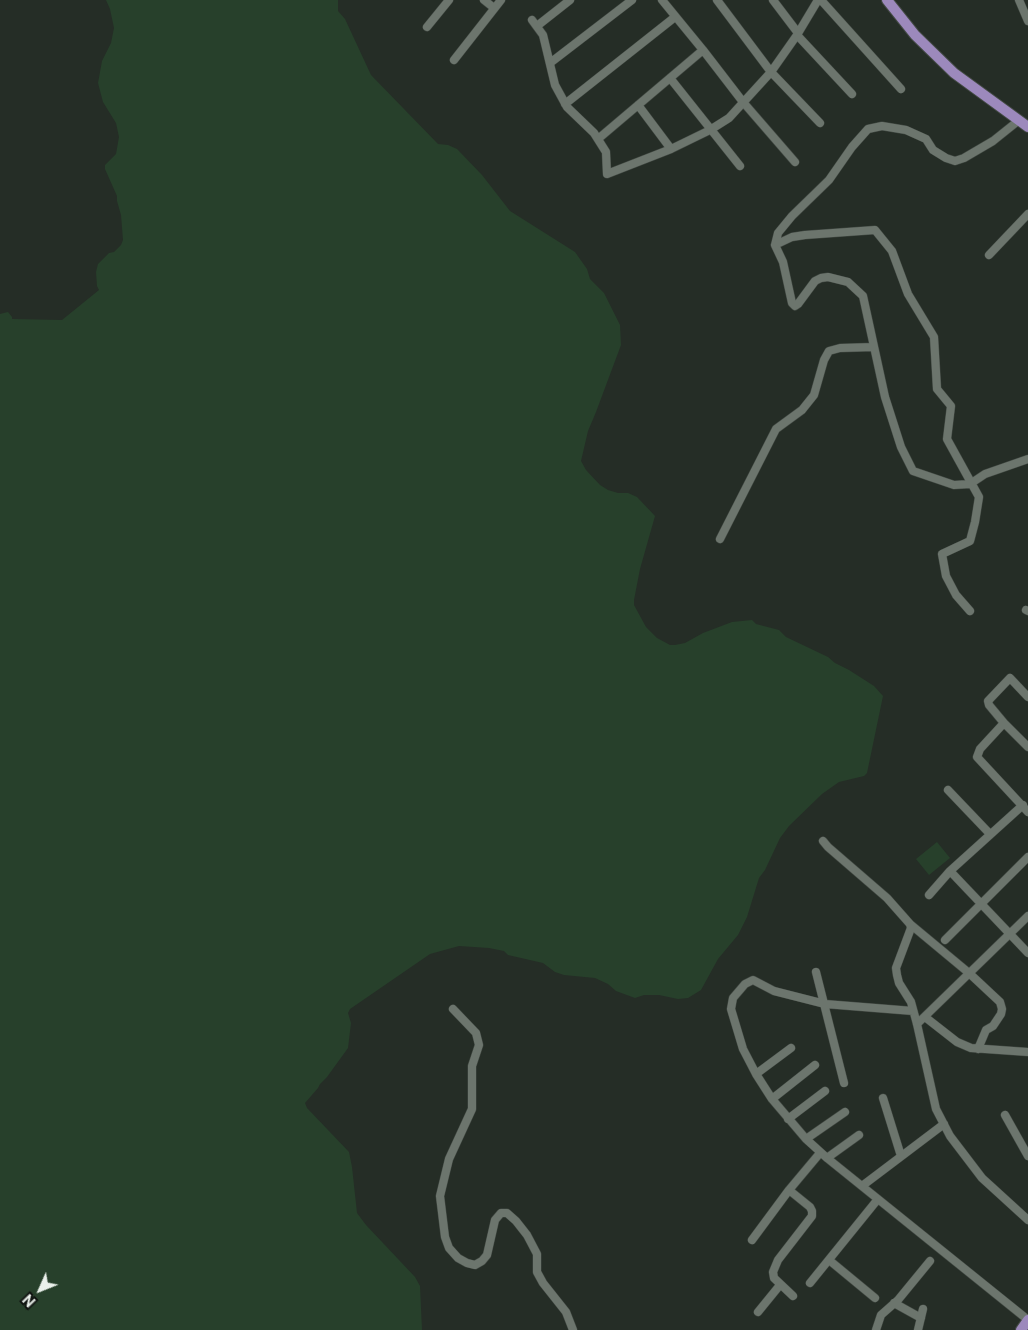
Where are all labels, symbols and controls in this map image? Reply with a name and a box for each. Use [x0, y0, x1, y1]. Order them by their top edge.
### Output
north arrow [15, 1265, 65, 1315]
text: N [20, 1291, 39, 1310]

